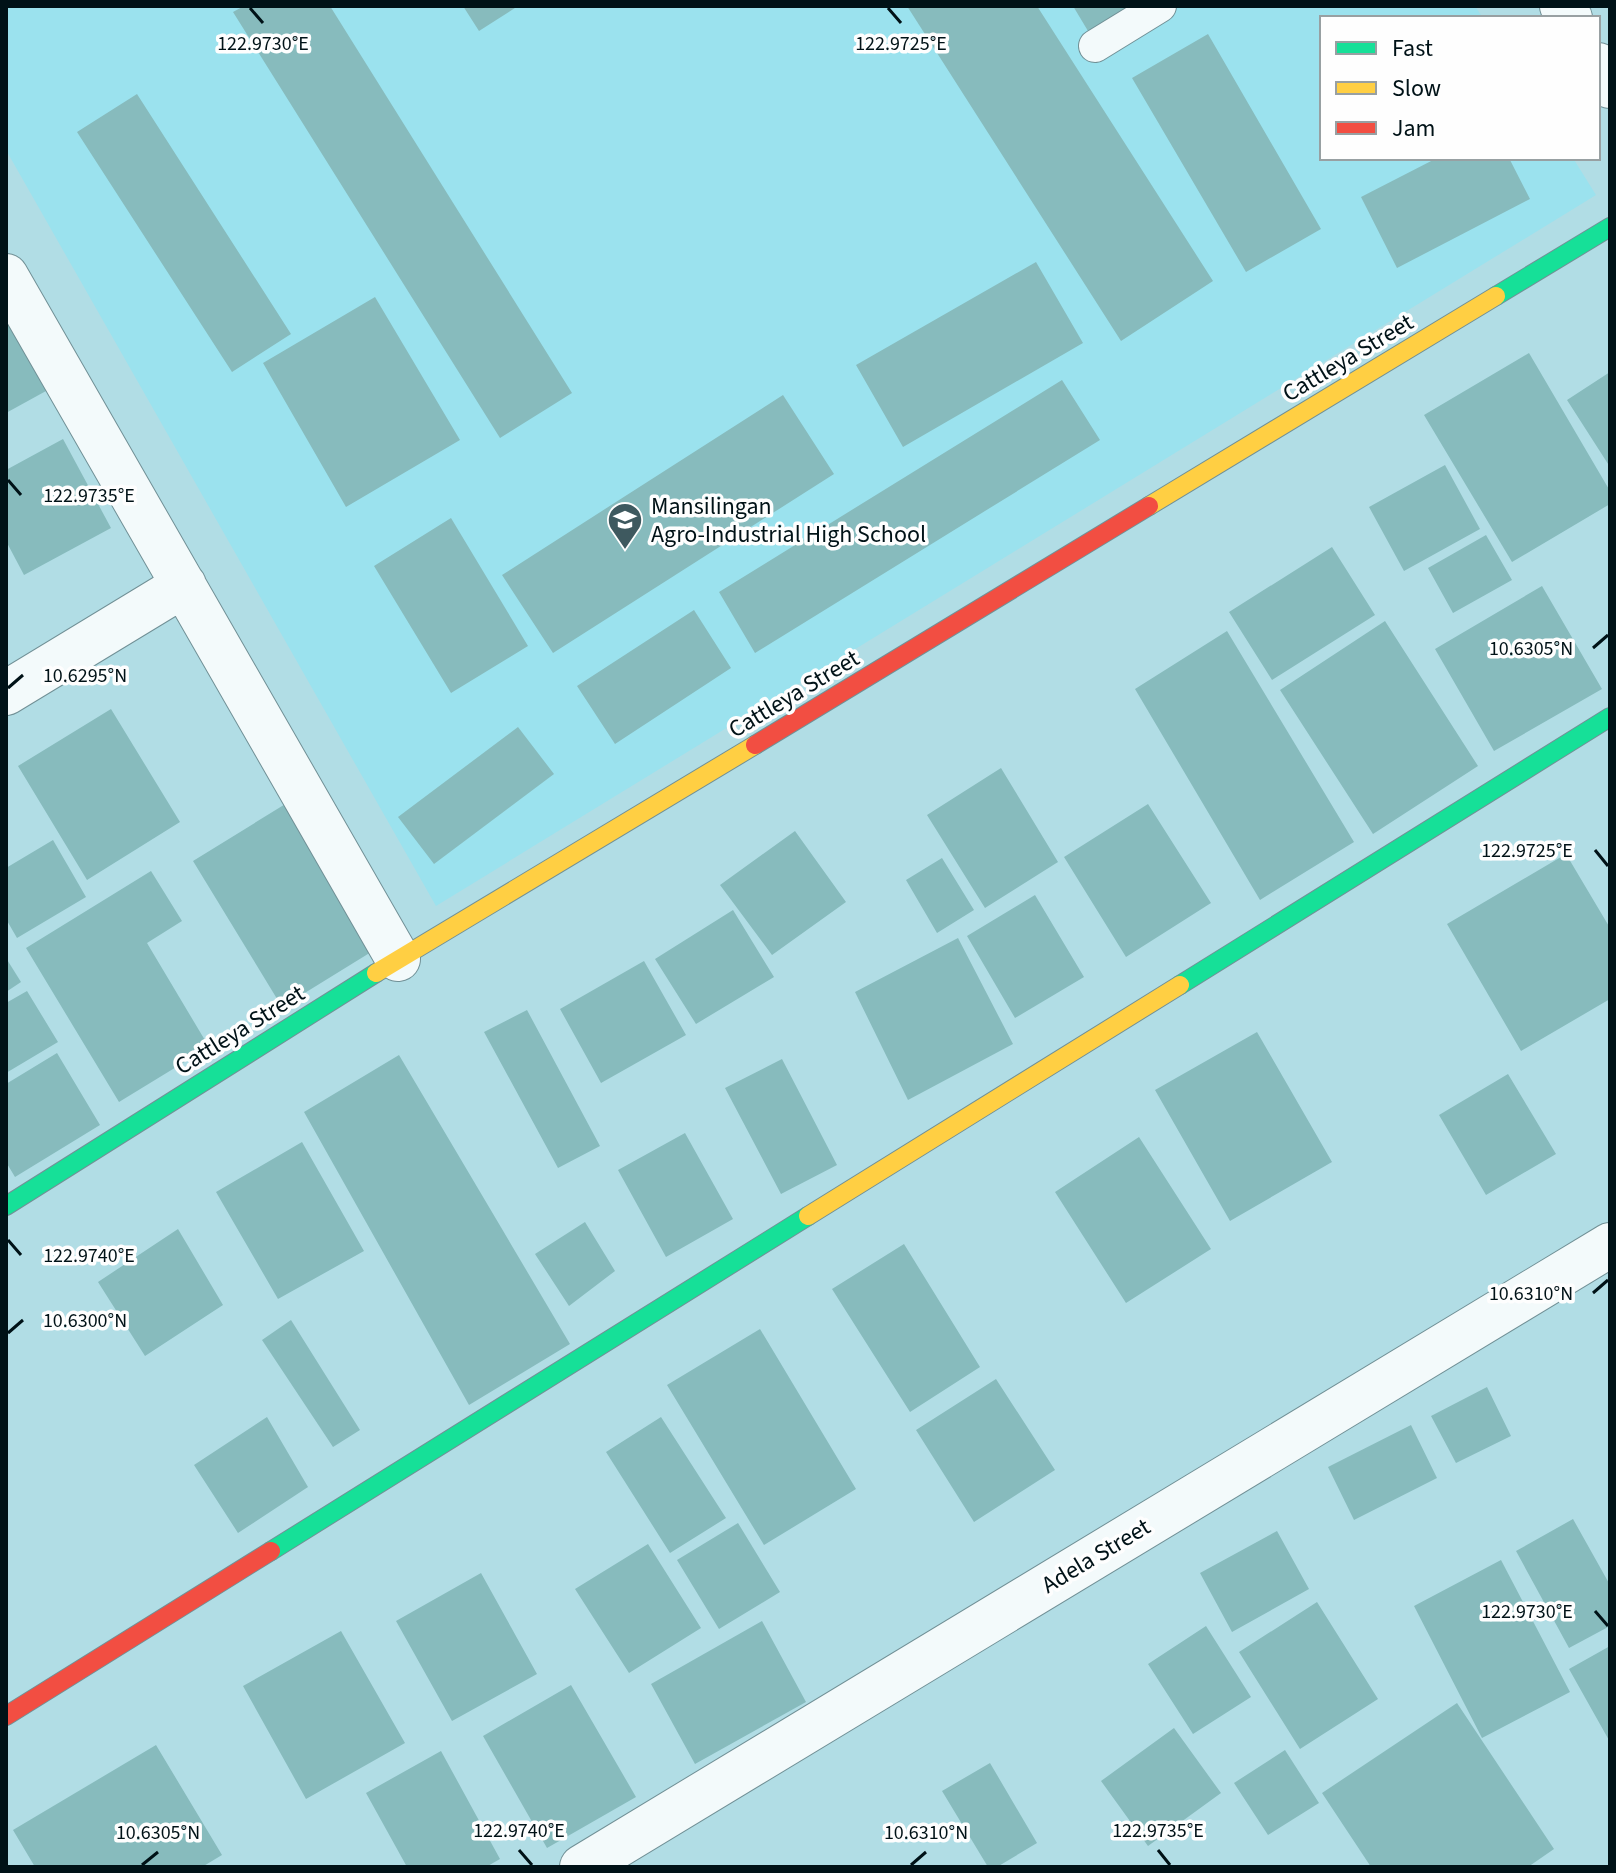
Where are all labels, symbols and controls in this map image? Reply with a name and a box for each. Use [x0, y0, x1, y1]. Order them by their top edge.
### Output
legend [1320, 16, 1600, 160]
text: 122.9730°E [217, 30, 309, 58]
text: 122.9725°E [855, 30, 947, 58]
text: Fast [1392, 31, 1433, 66]
text: Slow [1392, 71, 1441, 106]
text: Jam [1392, 111, 1436, 146]
street label: Cattleya Street [1276, 305, 1420, 411]
text: 122.9735°E [43, 482, 135, 510]
place label: Mansilingan Agro-Industrial High School [651, 489, 926, 552]
school or university icon: Mansilingan Agro-Industrial High School [606, 501, 644, 551]
text: 10.6305°N [1489, 635, 1573, 663]
street label: Cattleya Street [722, 641, 866, 747]
text: 10.6295°N [43, 662, 127, 690]
text: 122.9725°E [1481, 837, 1573, 865]
street label: Cattleya Street [168, 976, 312, 1084]
text: 122.9740°E [43, 1242, 135, 1270]
text: 10.6310°N [1489, 1280, 1573, 1308]
text: 10.6300°N [43, 1307, 127, 1335]
street label: Adela Street [1035, 1510, 1157, 1602]
text: 122.9730°E [1481, 1598, 1573, 1626]
text: 122.9740°E [473, 1817, 565, 1845]
text: 122.9735°E [1112, 1817, 1204, 1845]
text: 10.6305°N [116, 1819, 200, 1847]
text: 10.6310°N [884, 1819, 968, 1847]

